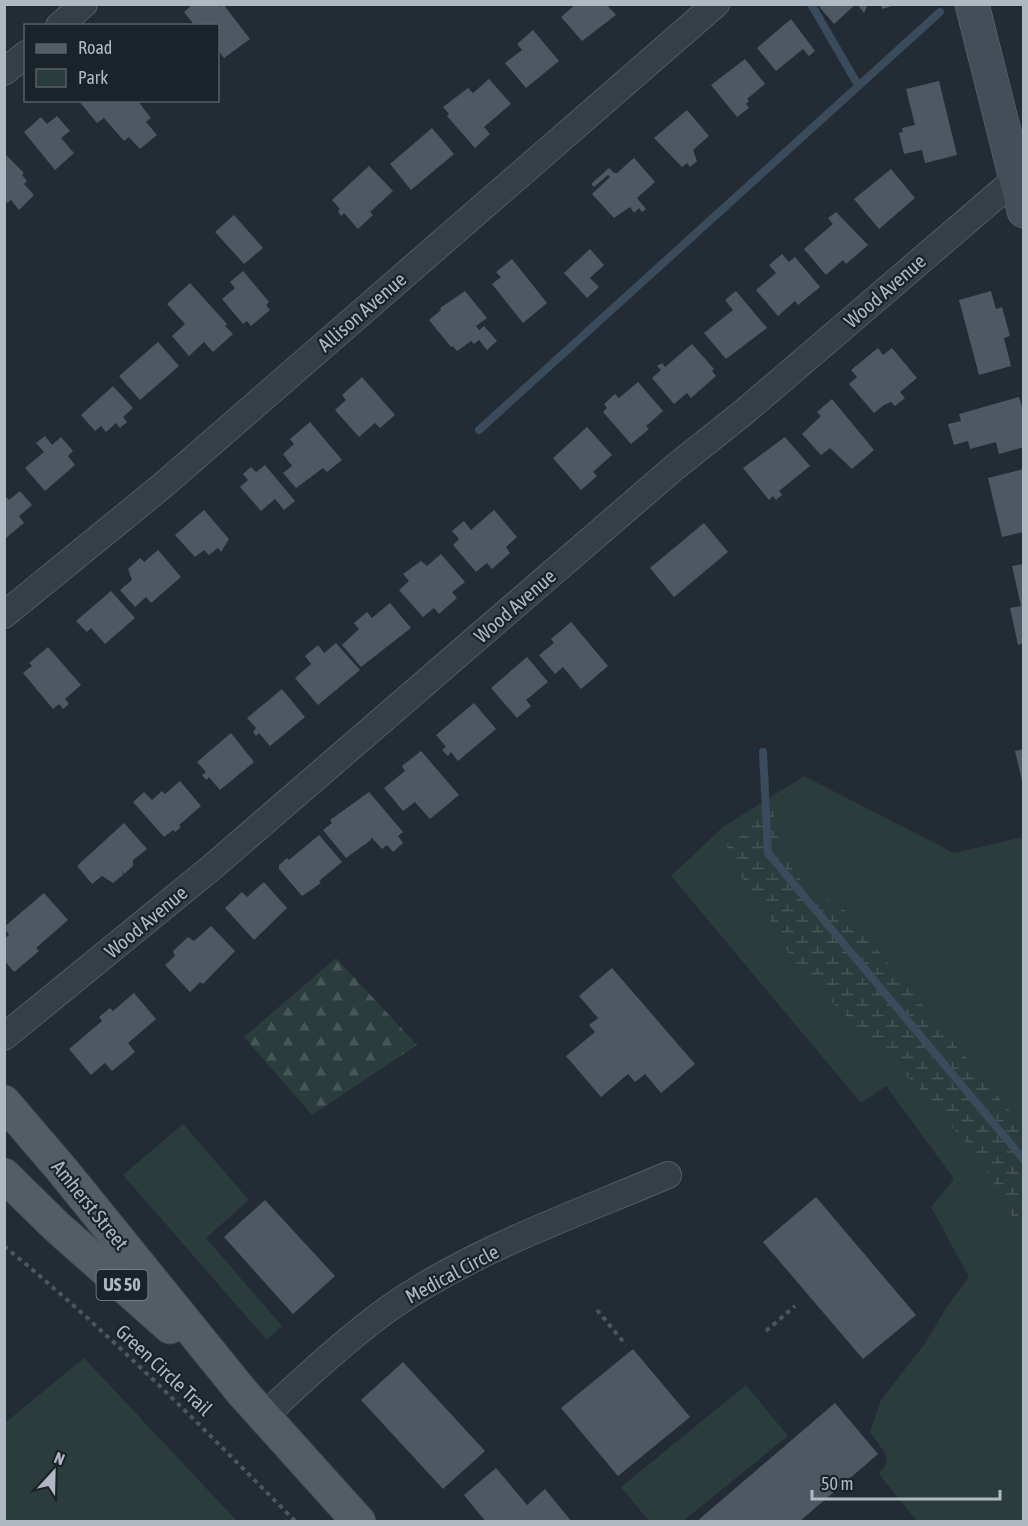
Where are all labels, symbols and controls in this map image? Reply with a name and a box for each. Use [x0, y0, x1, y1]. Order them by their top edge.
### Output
legend [24, 24, 219, 102]
text: Road [78, 37, 112, 58]
text: Park [78, 67, 108, 88]
street label: Wood Avenue [839, 249, 930, 332]
street label: Allison Avenue [313, 267, 410, 356]
street label: Wood Avenue [469, 564, 560, 647]
street label: Wood Avenue [100, 881, 191, 963]
street label: Amherst Street [47, 1155, 134, 1254]
street label: Medical Circle [401, 1239, 502, 1308]
road number: US 50 [96, 1270, 148, 1300]
street label: Green Circle Trail [111, 1319, 218, 1420]
north arrow [24, 1442, 84, 1502]
text: N [52, 1448, 67, 1468]
scale bar [812, 1463, 1000, 1501]
text: 50 m [821, 1473, 853, 1494]

